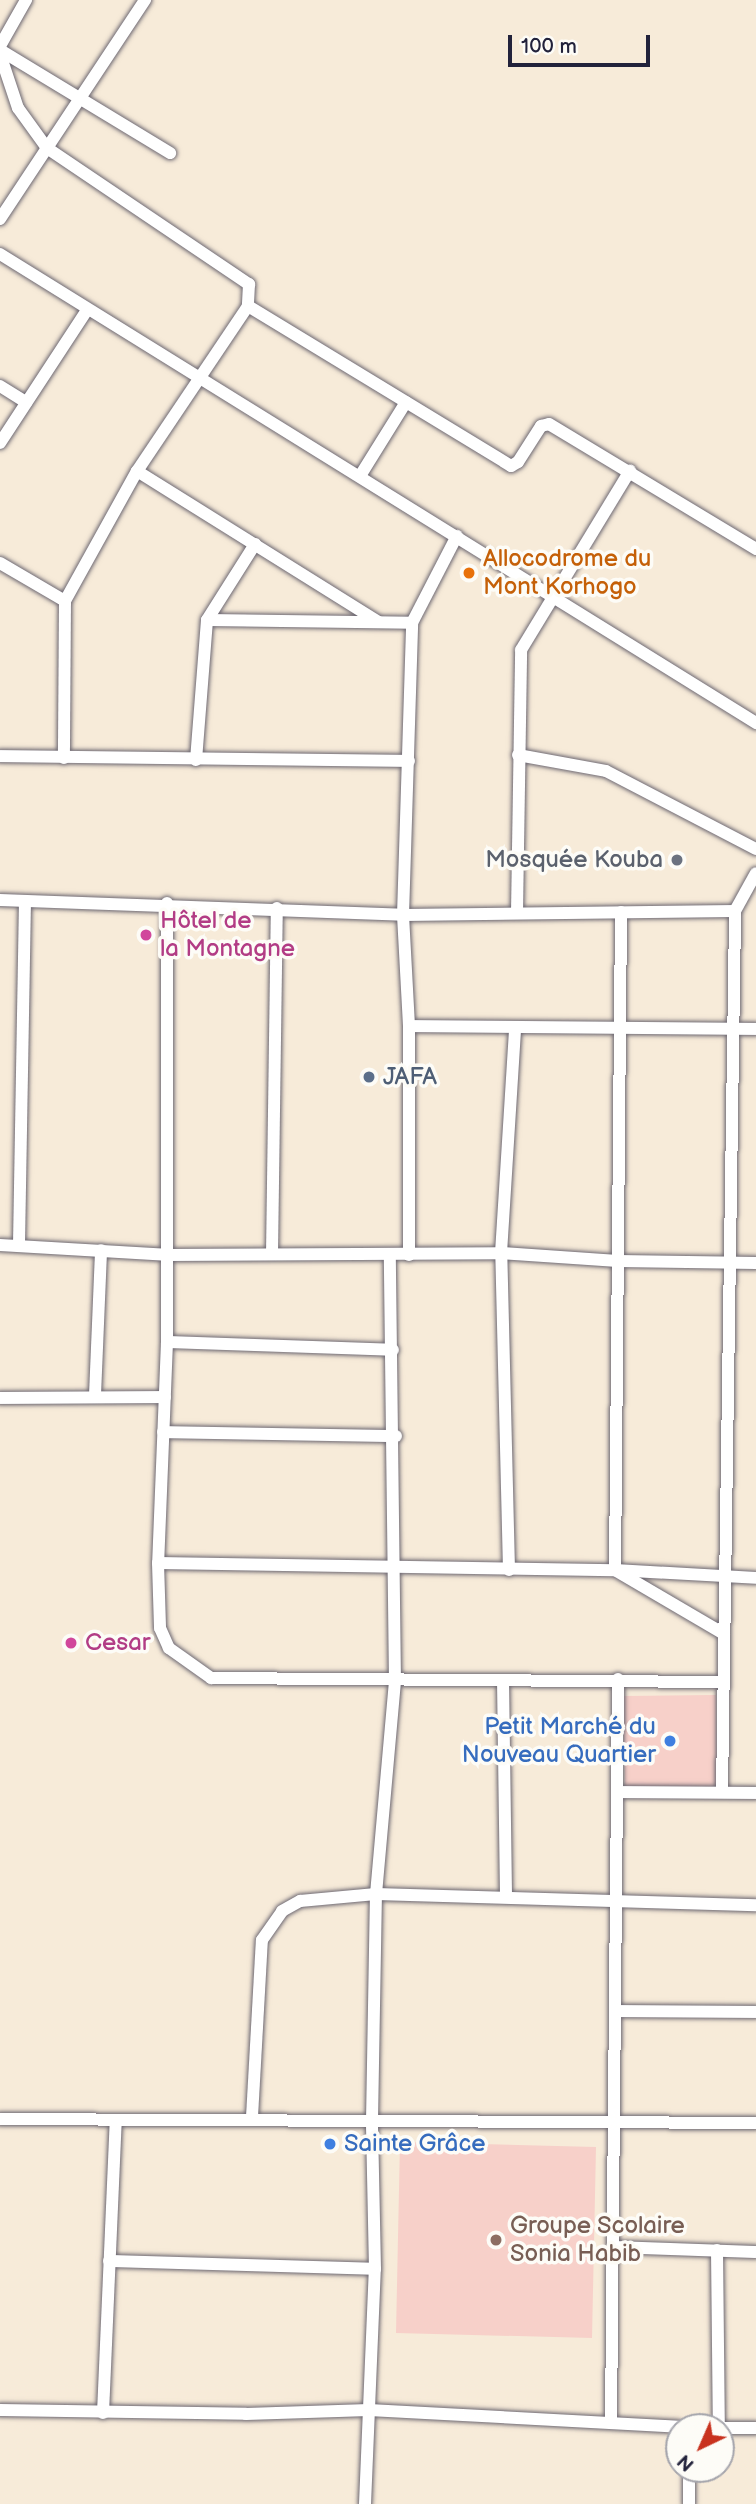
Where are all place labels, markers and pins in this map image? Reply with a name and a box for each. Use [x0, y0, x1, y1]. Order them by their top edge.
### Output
place label: Allocodrome du Mont Korhogo [483, 545, 651, 601]
marker: Allocodrome du Mont Korhogo [461, 565, 477, 581]
place label: Mosquée Kouba [485, 846, 663, 874]
marker: Mosquée Kouba [669, 852, 685, 868]
place label: Hôtel de la Montagne [160, 907, 295, 963]
marker: Hôtel de la Montagne [138, 927, 154, 943]
place label: JAFA [383, 1063, 437, 1091]
marker: JAFA [361, 1069, 377, 1085]
place label: Cesar [85, 1629, 150, 1657]
marker: Cesar [63, 1635, 79, 1651]
place label: Petit Marché du Nouveau Quartier [462, 1713, 656, 1769]
marker: Petit Marché du Nouveau Quartier [662, 1733, 678, 1749]
place label: Sainte Grâce [344, 2130, 485, 2158]
marker: Sainte Grâce [322, 2136, 338, 2152]
place label: Groupe Scolaire Sonia Habib [510, 2212, 685, 2268]
marker: Groupe Scolaire Sonia Habib [488, 2232, 504, 2248]

